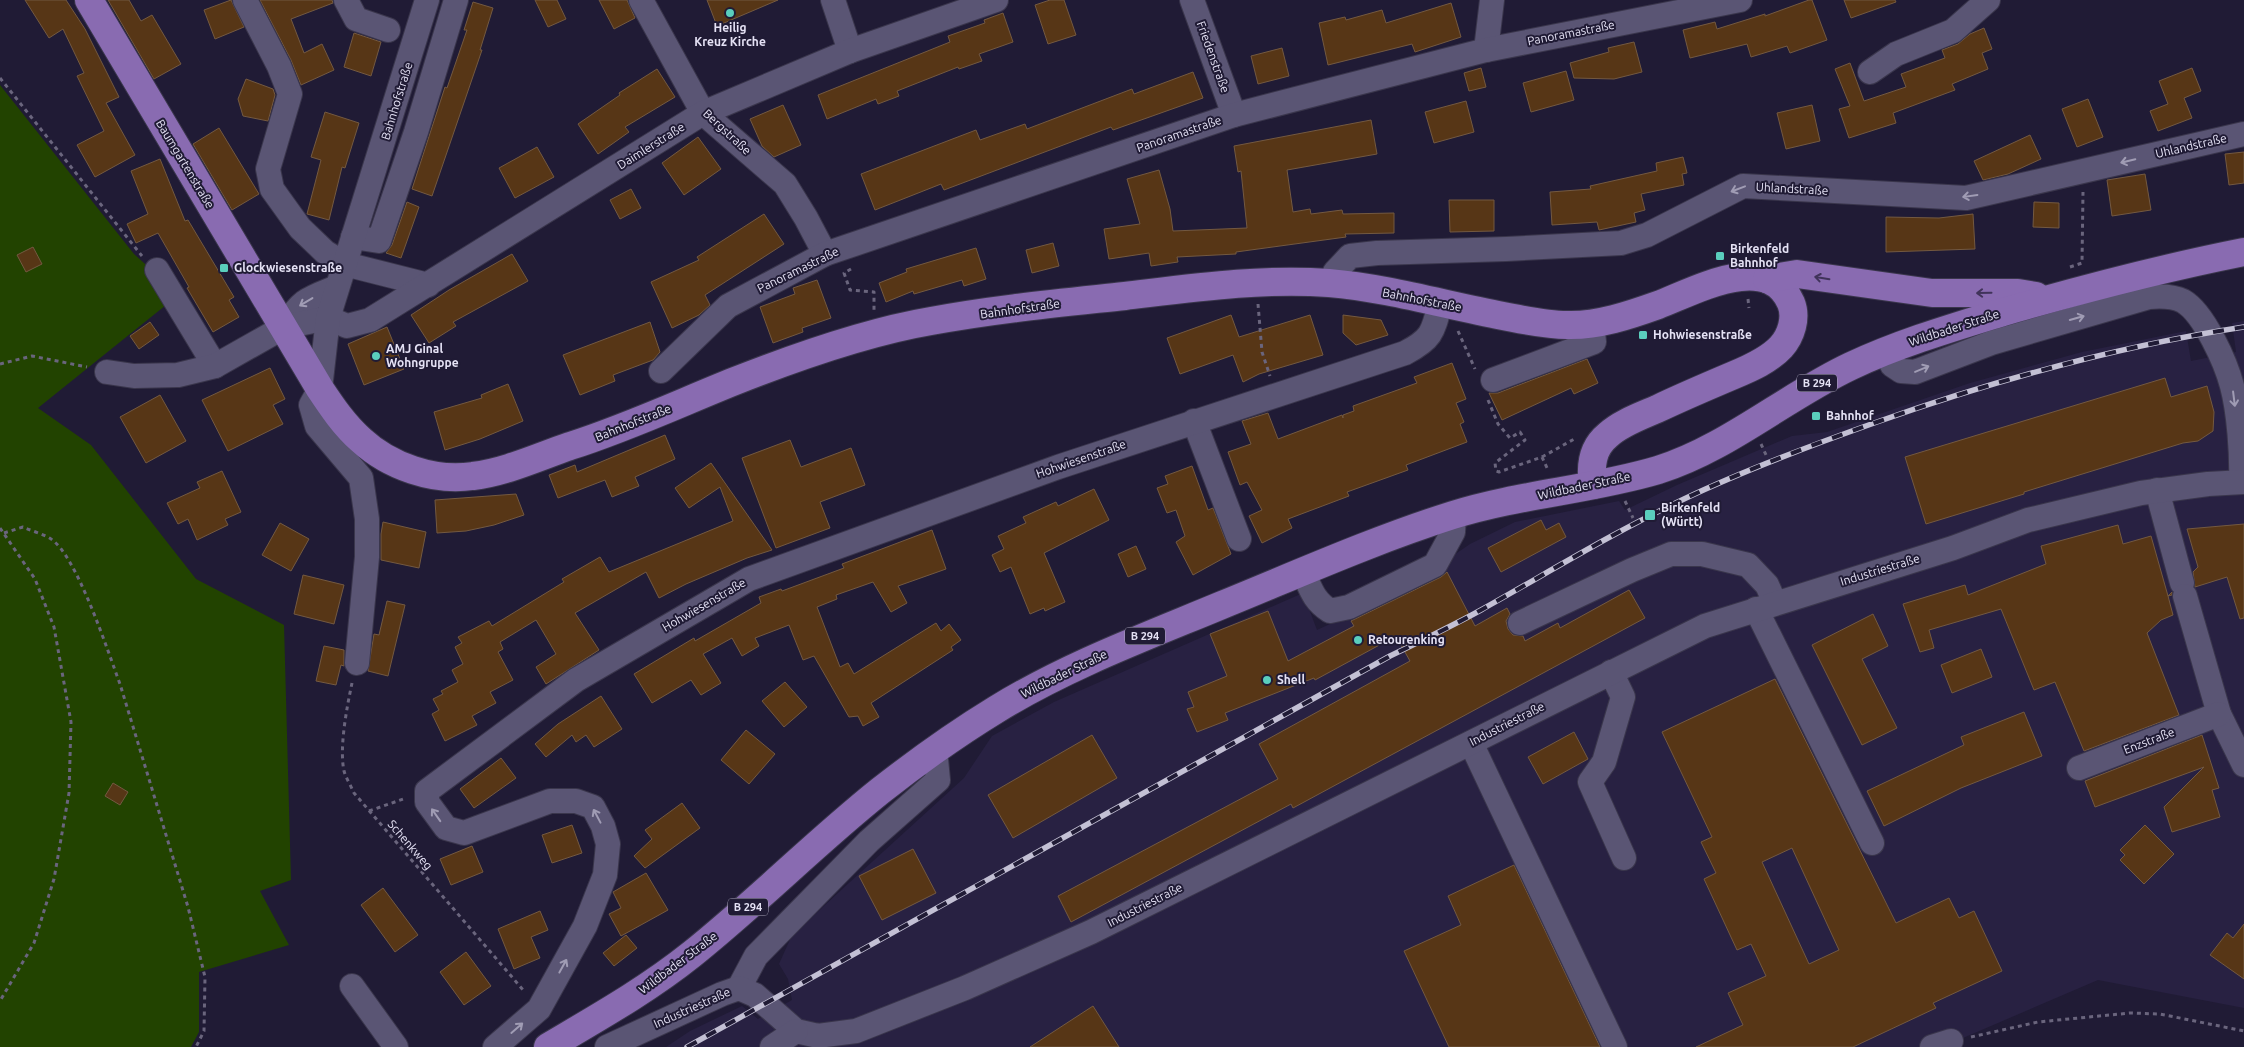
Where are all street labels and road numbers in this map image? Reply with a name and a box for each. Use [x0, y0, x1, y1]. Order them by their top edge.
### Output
street label: Panoramastraße [1526, 18, 1616, 47]
street label: Friedenstraße [1195, 19, 1232, 94]
street label: Bahnhofstraße [379, 60, 414, 141]
street label: Bergstraße [701, 106, 754, 157]
street label: Panoramastraße [1135, 113, 1223, 154]
street label: Baumgartenstraße [154, 117, 217, 210]
street label: Daimlerstraße [615, 120, 687, 171]
street label: Uhlandstraße [2154, 131, 2228, 160]
street label: Uhlandstraße [1755, 180, 1829, 197]
street label: Panoramastraße [755, 244, 841, 295]
street label: Bahnhofstraße [1381, 285, 1463, 314]
street label: Bahnhofstraße [979, 296, 1061, 321]
street label: Wildbader Straße [1907, 307, 2001, 348]
road number: B 294 [1797, 374, 1837, 392]
street label: Bahnhofstraße [593, 401, 673, 444]
street label: Hohwiesenstraße [1034, 437, 1128, 480]
street label: Wildbader Straße [1537, 469, 1631, 502]
street label: Industriestraße [1839, 551, 1921, 588]
street label: Hohwiesenstraße [660, 575, 748, 634]
road number: B 294 [1125, 628, 1165, 644]
street label: Wildbader Straße [1019, 647, 1109, 700]
street label: Industriestraße [1467, 699, 1546, 748]
street label: Enzstraße [2121, 725, 2176, 756]
street label: Schenkweg [385, 817, 435, 872]
street label: Industriestraße [1105, 880, 1184, 929]
road number: B 294 [728, 899, 768, 916]
street label: Wildbader Straße [636, 929, 719, 996]
street label: Industriestraße [652, 985, 732, 1030]

